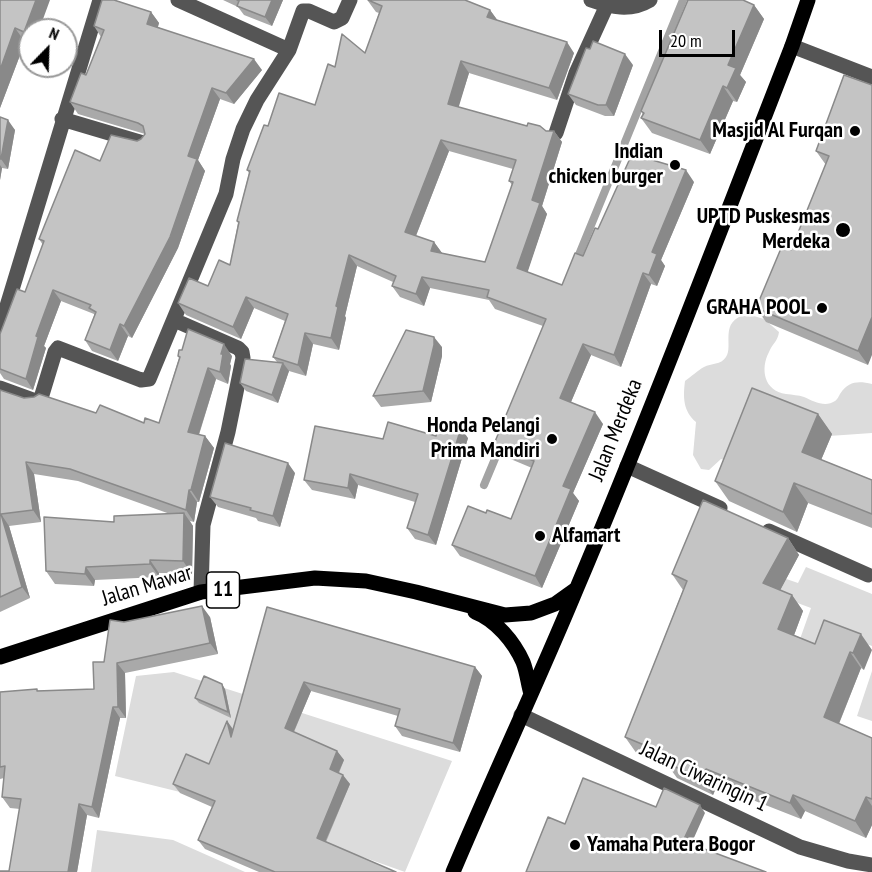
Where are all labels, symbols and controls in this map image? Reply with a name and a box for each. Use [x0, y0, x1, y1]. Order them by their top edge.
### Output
north arrow [18, 18, 78, 78]
scale bar [662, 18, 738, 56]
text: N [46, 22, 62, 44]
text: 20 m [670, 29, 702, 52]
place label: Masjid Al Furqan [712, 118, 843, 144]
marker: Masjid Al Furqan [848, 124, 862, 138]
place label: Indian chicken burger [549, 139, 663, 190]
marker: Indian chicken burger [668, 158, 682, 172]
place label: UPTD Puskesmas Merdeka [697, 204, 830, 255]
marker: UPTD Puskesmas Merdeka [834, 221, 852, 239]
place label: GRAHA POOL [706, 295, 810, 321]
marker: GRAHA POOL [815, 301, 829, 315]
street label: Jalan Merdeka [584, 375, 648, 485]
place label: Honda Pelangi Prima Mandiri [427, 413, 540, 464]
marker: Honda Pelangi Prima Mandiri [545, 432, 559, 446]
place label: Alfamart [552, 523, 620, 549]
marker: Alfamart [533, 529, 547, 543]
street label: Jalan Mawar [99, 560, 195, 612]
road number: 11 [206, 572, 240, 608]
street label: Jalan Ciwaringin 1 [636, 736, 772, 818]
place label: Yamaha Putera Bogor [587, 832, 755, 858]
marker: Yamaha Putera Bogor [568, 838, 582, 852]

